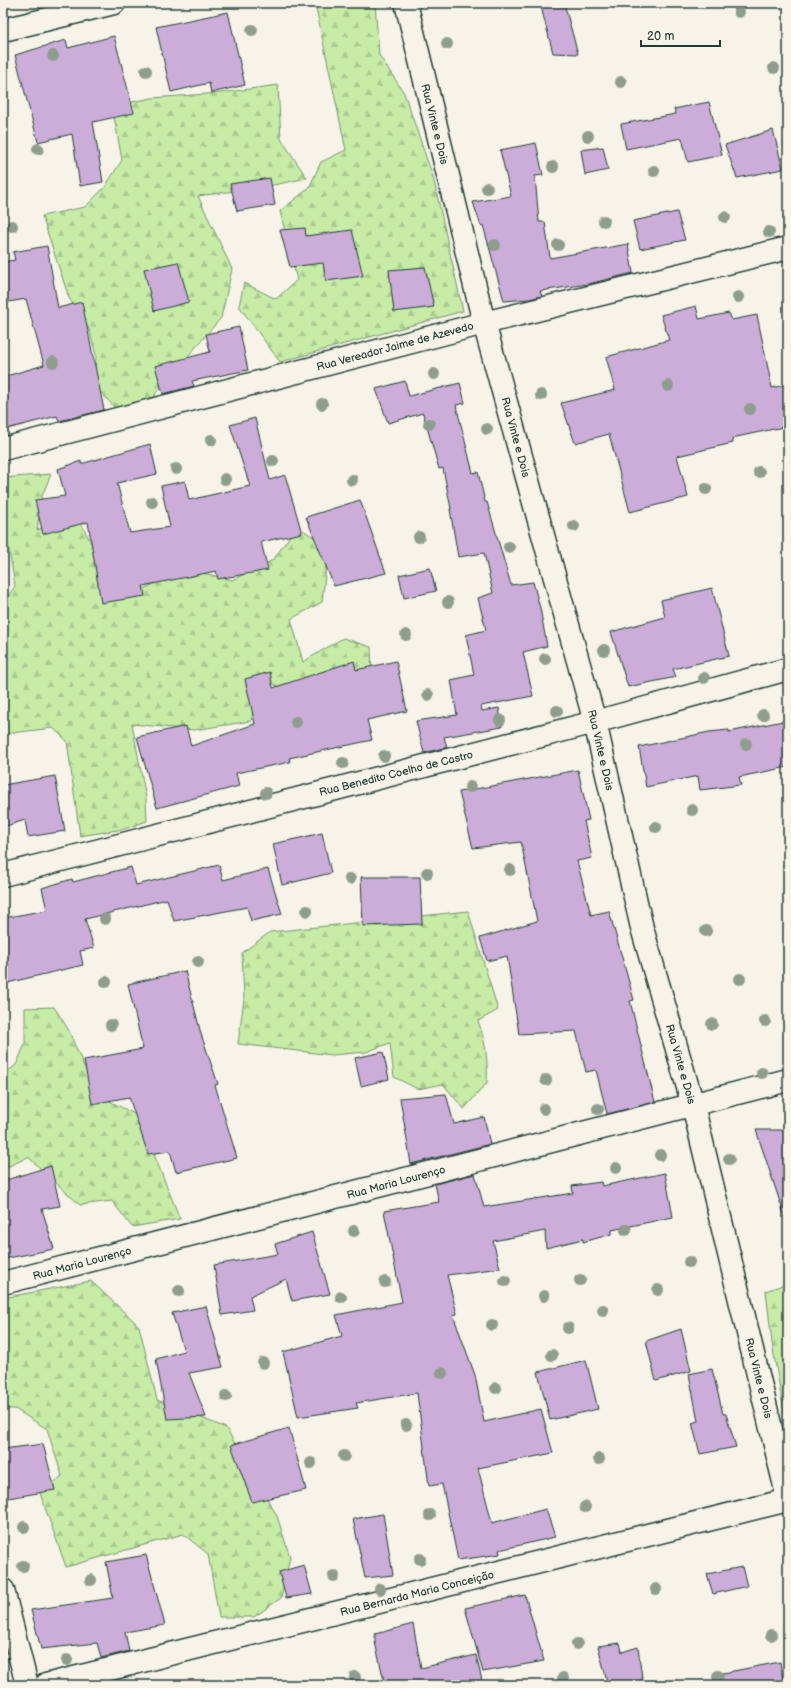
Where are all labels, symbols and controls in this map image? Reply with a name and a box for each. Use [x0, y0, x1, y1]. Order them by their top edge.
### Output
scale bar [641, 22, 720, 48]
text: 20 m [647, 29, 674, 44]
street label: Rua Vinte e Dois [418, 82, 451, 166]
street label: Rua Vereador Jaime de Azevedo [315, 319, 475, 374]
street label: Rua Vinte e Dois [499, 396, 533, 479]
street label: Rua Vinte e Dois [585, 708, 616, 792]
street label: Rua Benedito Coelho de Castro [318, 748, 474, 799]
street label: Rua Vinte e Dois [663, 1023, 698, 1106]
street label: Rua Maria Lourenço [345, 1163, 447, 1202]
street label: Rua Maria Lourenço [31, 1244, 133, 1283]
street label: Rua Vinte e Dois [742, 1336, 775, 1420]
street label: Rua Bernarda Maria Conceição [339, 1568, 495, 1619]

